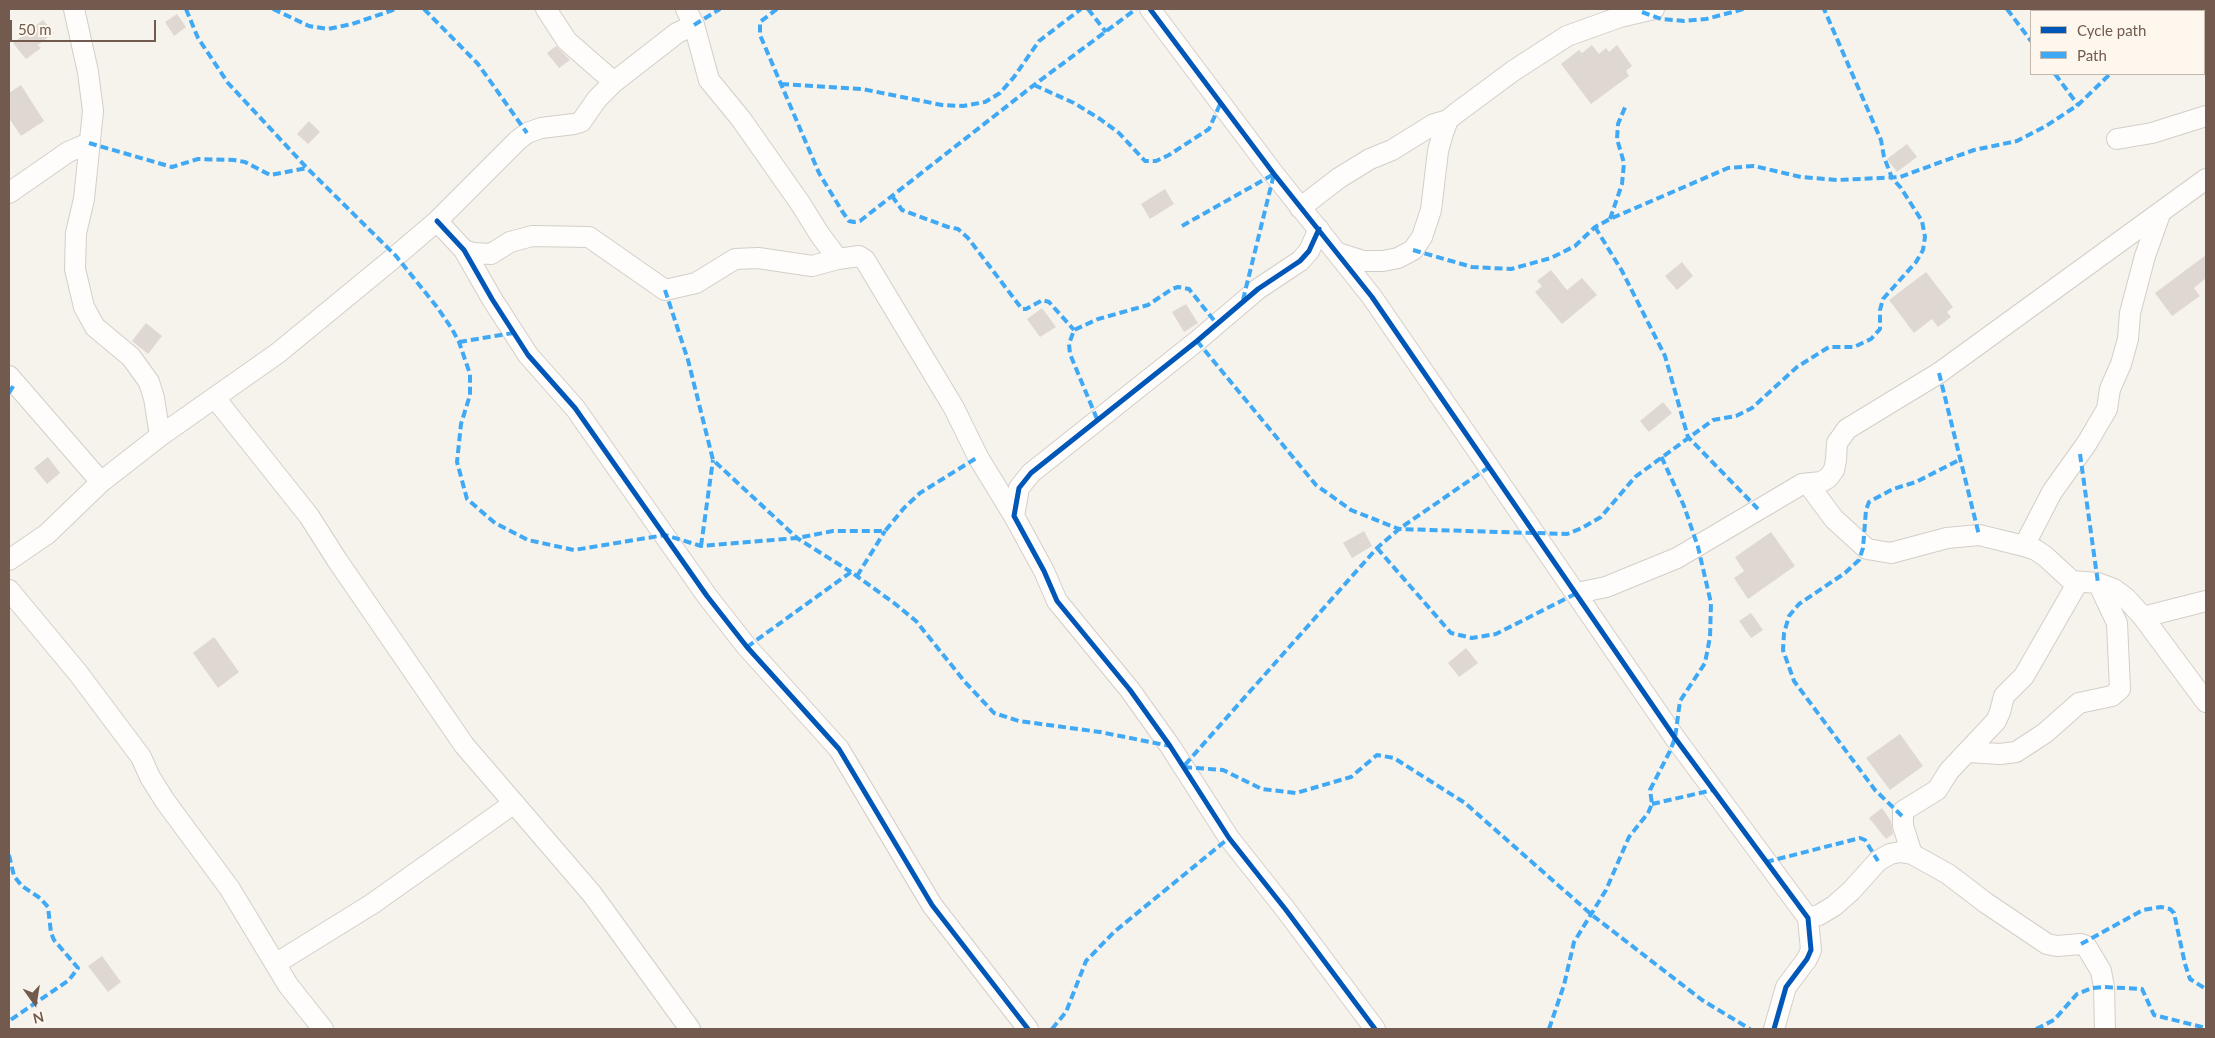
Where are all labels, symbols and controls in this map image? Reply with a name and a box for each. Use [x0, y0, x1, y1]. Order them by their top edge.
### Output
scale bar [12, 10, 159, 42]
legend [2030, 10, 2205, 75]
text: 50 m [18, 20, 52, 38]
text: Cycle path [2077, 21, 2146, 39]
text: Path [2077, 46, 2107, 64]
north arrow [10, 978, 60, 1028]
text: N [31, 1009, 46, 1028]

